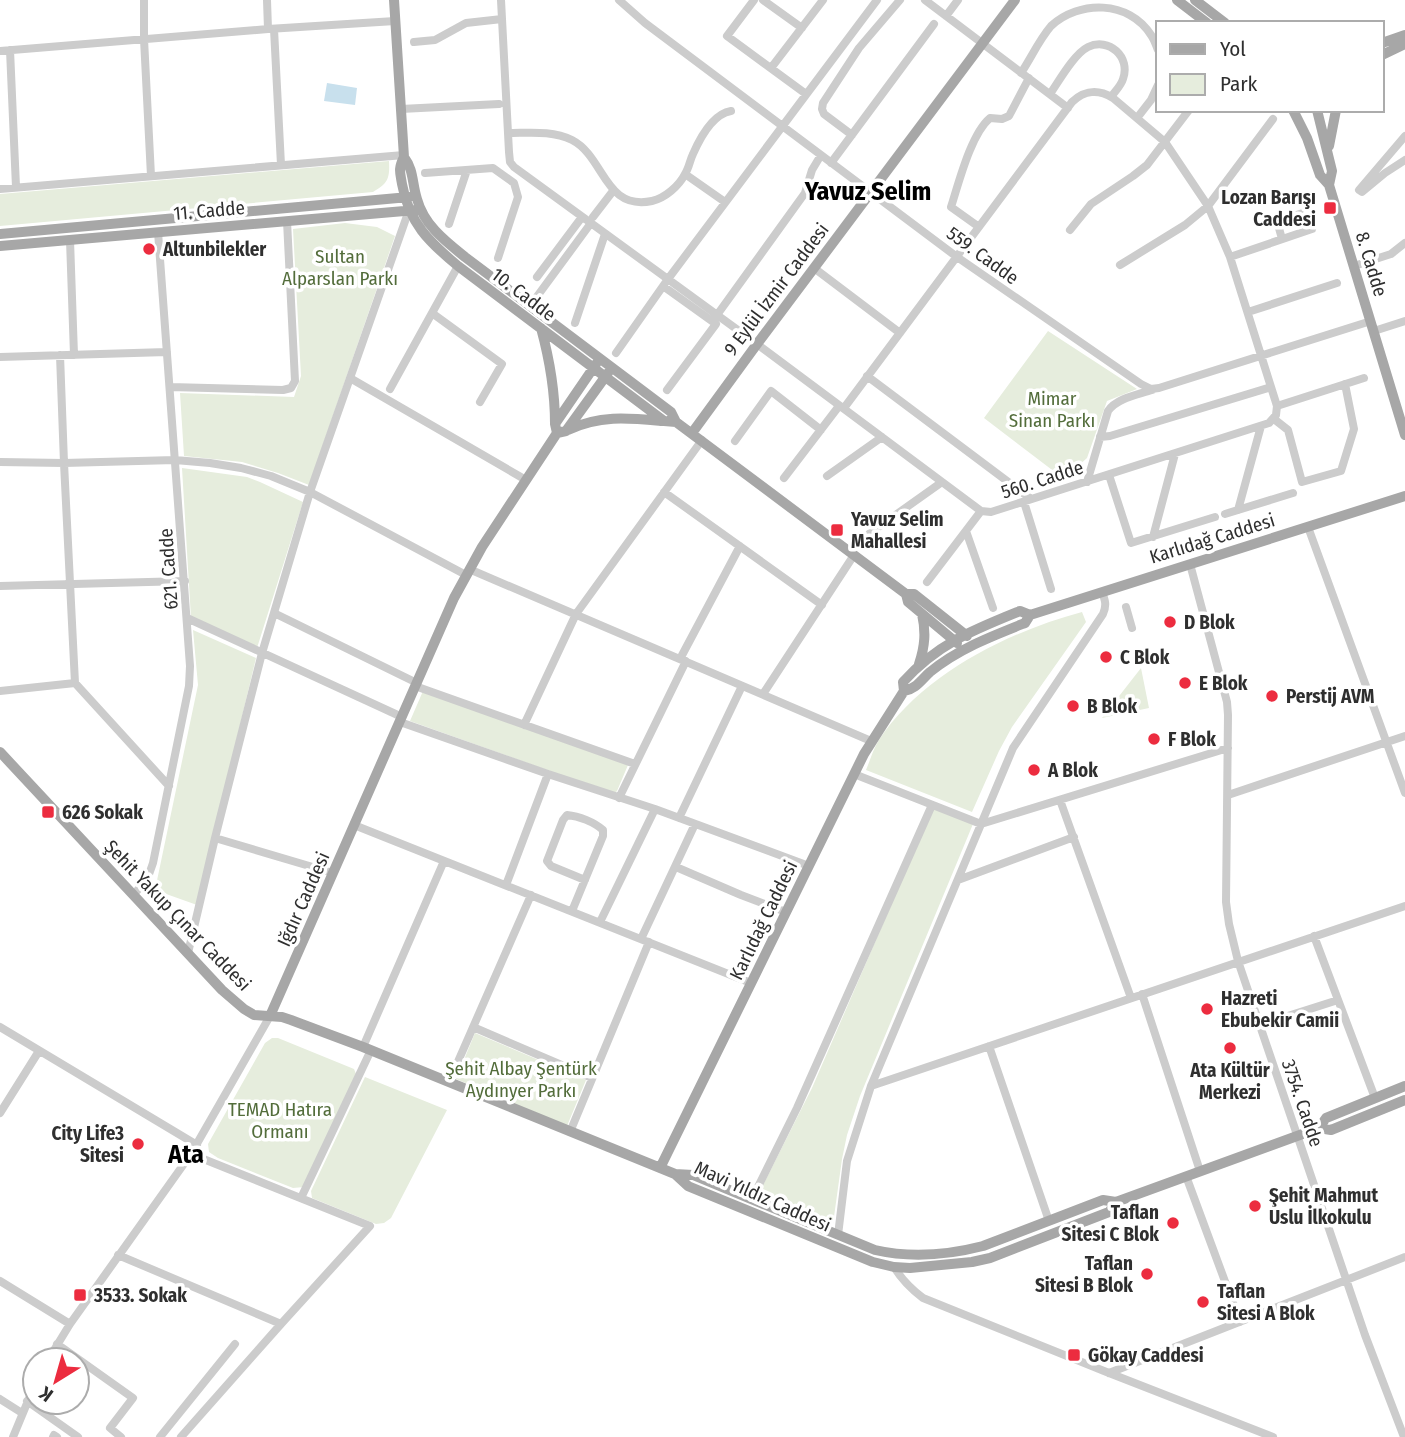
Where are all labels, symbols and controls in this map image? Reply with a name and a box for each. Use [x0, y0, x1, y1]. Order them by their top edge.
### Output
legend [1156, 21, 1384, 112]
text: Yol [1220, 36, 1246, 62]
text: Park [1220, 71, 1258, 97]
district label: Yavuz Selim [804, 176, 931, 207]
place label: Lozan Barışı Caddesi [1221, 186, 1316, 231]
street label: 11. Cadde [172, 196, 246, 225]
marker: Lozan Barışı Caddesi [1322, 200, 1338, 216]
street label: 9 Eylül İzmir Caddesi [719, 219, 834, 360]
street label: 559. Cadde [942, 222, 1023, 289]
street label: 8. Cadde [1351, 229, 1392, 299]
place label: Altunbilekler [162, 238, 267, 261]
marker: Altunbilekler [141, 241, 157, 257]
park label: Sultan Alparslan Parkı [282, 245, 398, 290]
street label: 10. Cadde [487, 263, 560, 326]
park label: Mimar Sinan Parkı [1009, 387, 1095, 432]
street label: 560. Cadde [998, 455, 1086, 504]
place label: Yavuz Selim Mahallesi [850, 508, 944, 553]
street label: Karlıdağ Caddesi [1147, 509, 1278, 568]
marker: Yavuz Selim Mahallesi [829, 522, 845, 538]
street label: 621. Cadde [154, 527, 183, 610]
place label: D Blok [1184, 611, 1235, 634]
marker: D Blok [1162, 614, 1178, 630]
place label: C Blok [1120, 646, 1170, 669]
marker: C Blok [1098, 649, 1114, 665]
place label: E Blok [1199, 672, 1248, 695]
marker: E Blok [1177, 675, 1193, 691]
place label: Perstij AVM [1286, 685, 1375, 708]
marker: Perstij AVM [1264, 688, 1280, 704]
place label: B Blok [1087, 695, 1137, 718]
marker: B Blok [1065, 698, 1081, 714]
place label: F Blok [1168, 728, 1216, 751]
marker: F Blok [1146, 731, 1162, 747]
place label: A Blok [1047, 759, 1098, 782]
marker: A Blok [1026, 762, 1042, 778]
place label: 626 Sokak [62, 801, 143, 824]
marker: 626 Sokak [40, 804, 56, 820]
street label: Şehit Yakup Çınar Caddesi [100, 835, 256, 996]
street label: Iğdır Caddesi [272, 848, 335, 950]
street label: Karlıdağ Caddesi [725, 857, 802, 984]
place label: Hazreti Ebubekir Camii [1221, 987, 1339, 1032]
marker: Hazreti Ebubekir Camii [1199, 1001, 1215, 1017]
marker: Ata Kültür Merkezi [1222, 1040, 1238, 1056]
street label: 3754. Cadde [1277, 1056, 1328, 1150]
park label: Şehit Albay Şentürk Aydınyer Parkı [445, 1057, 597, 1102]
place label: Ata Kültür Merkezi [1189, 1059, 1271, 1104]
park label: TEMAD Hatıra Ormanı [228, 1098, 332, 1143]
place label: City Life3 Sitesi [51, 1122, 124, 1167]
marker: City Life3 Sitesi [130, 1136, 146, 1152]
district label: Ata [167, 1139, 204, 1170]
street label: Mavi Yıldız Caddesi [691, 1156, 835, 1237]
place label: Şehit Mahmut Uslu İlkokulu [1269, 1184, 1378, 1229]
marker: Şehit Mahmut Uslu İlkokulu [1247, 1198, 1263, 1214]
place label: Taflan Sitesi C Blok [1062, 1201, 1159, 1246]
marker: Taflan Sitesi C Blok [1165, 1215, 1181, 1231]
place label: Taflan Sitesi B Blok [1035, 1252, 1133, 1297]
marker: Taflan Sitesi B Blok [1139, 1266, 1155, 1282]
place label: Taflan Sitesi A Blok [1217, 1280, 1315, 1325]
place label: 3533. Sokak [93, 1284, 187, 1307]
marker: 3533. Sokak [72, 1287, 88, 1303]
marker: Taflan Sitesi A Blok [1195, 1294, 1211, 1310]
place label: Gökay Caddesi [1088, 1344, 1204, 1367]
north arrow [21, 1346, 91, 1416]
marker: Gökay Caddesi [1066, 1347, 1082, 1363]
text: K [34, 1381, 57, 1407]

